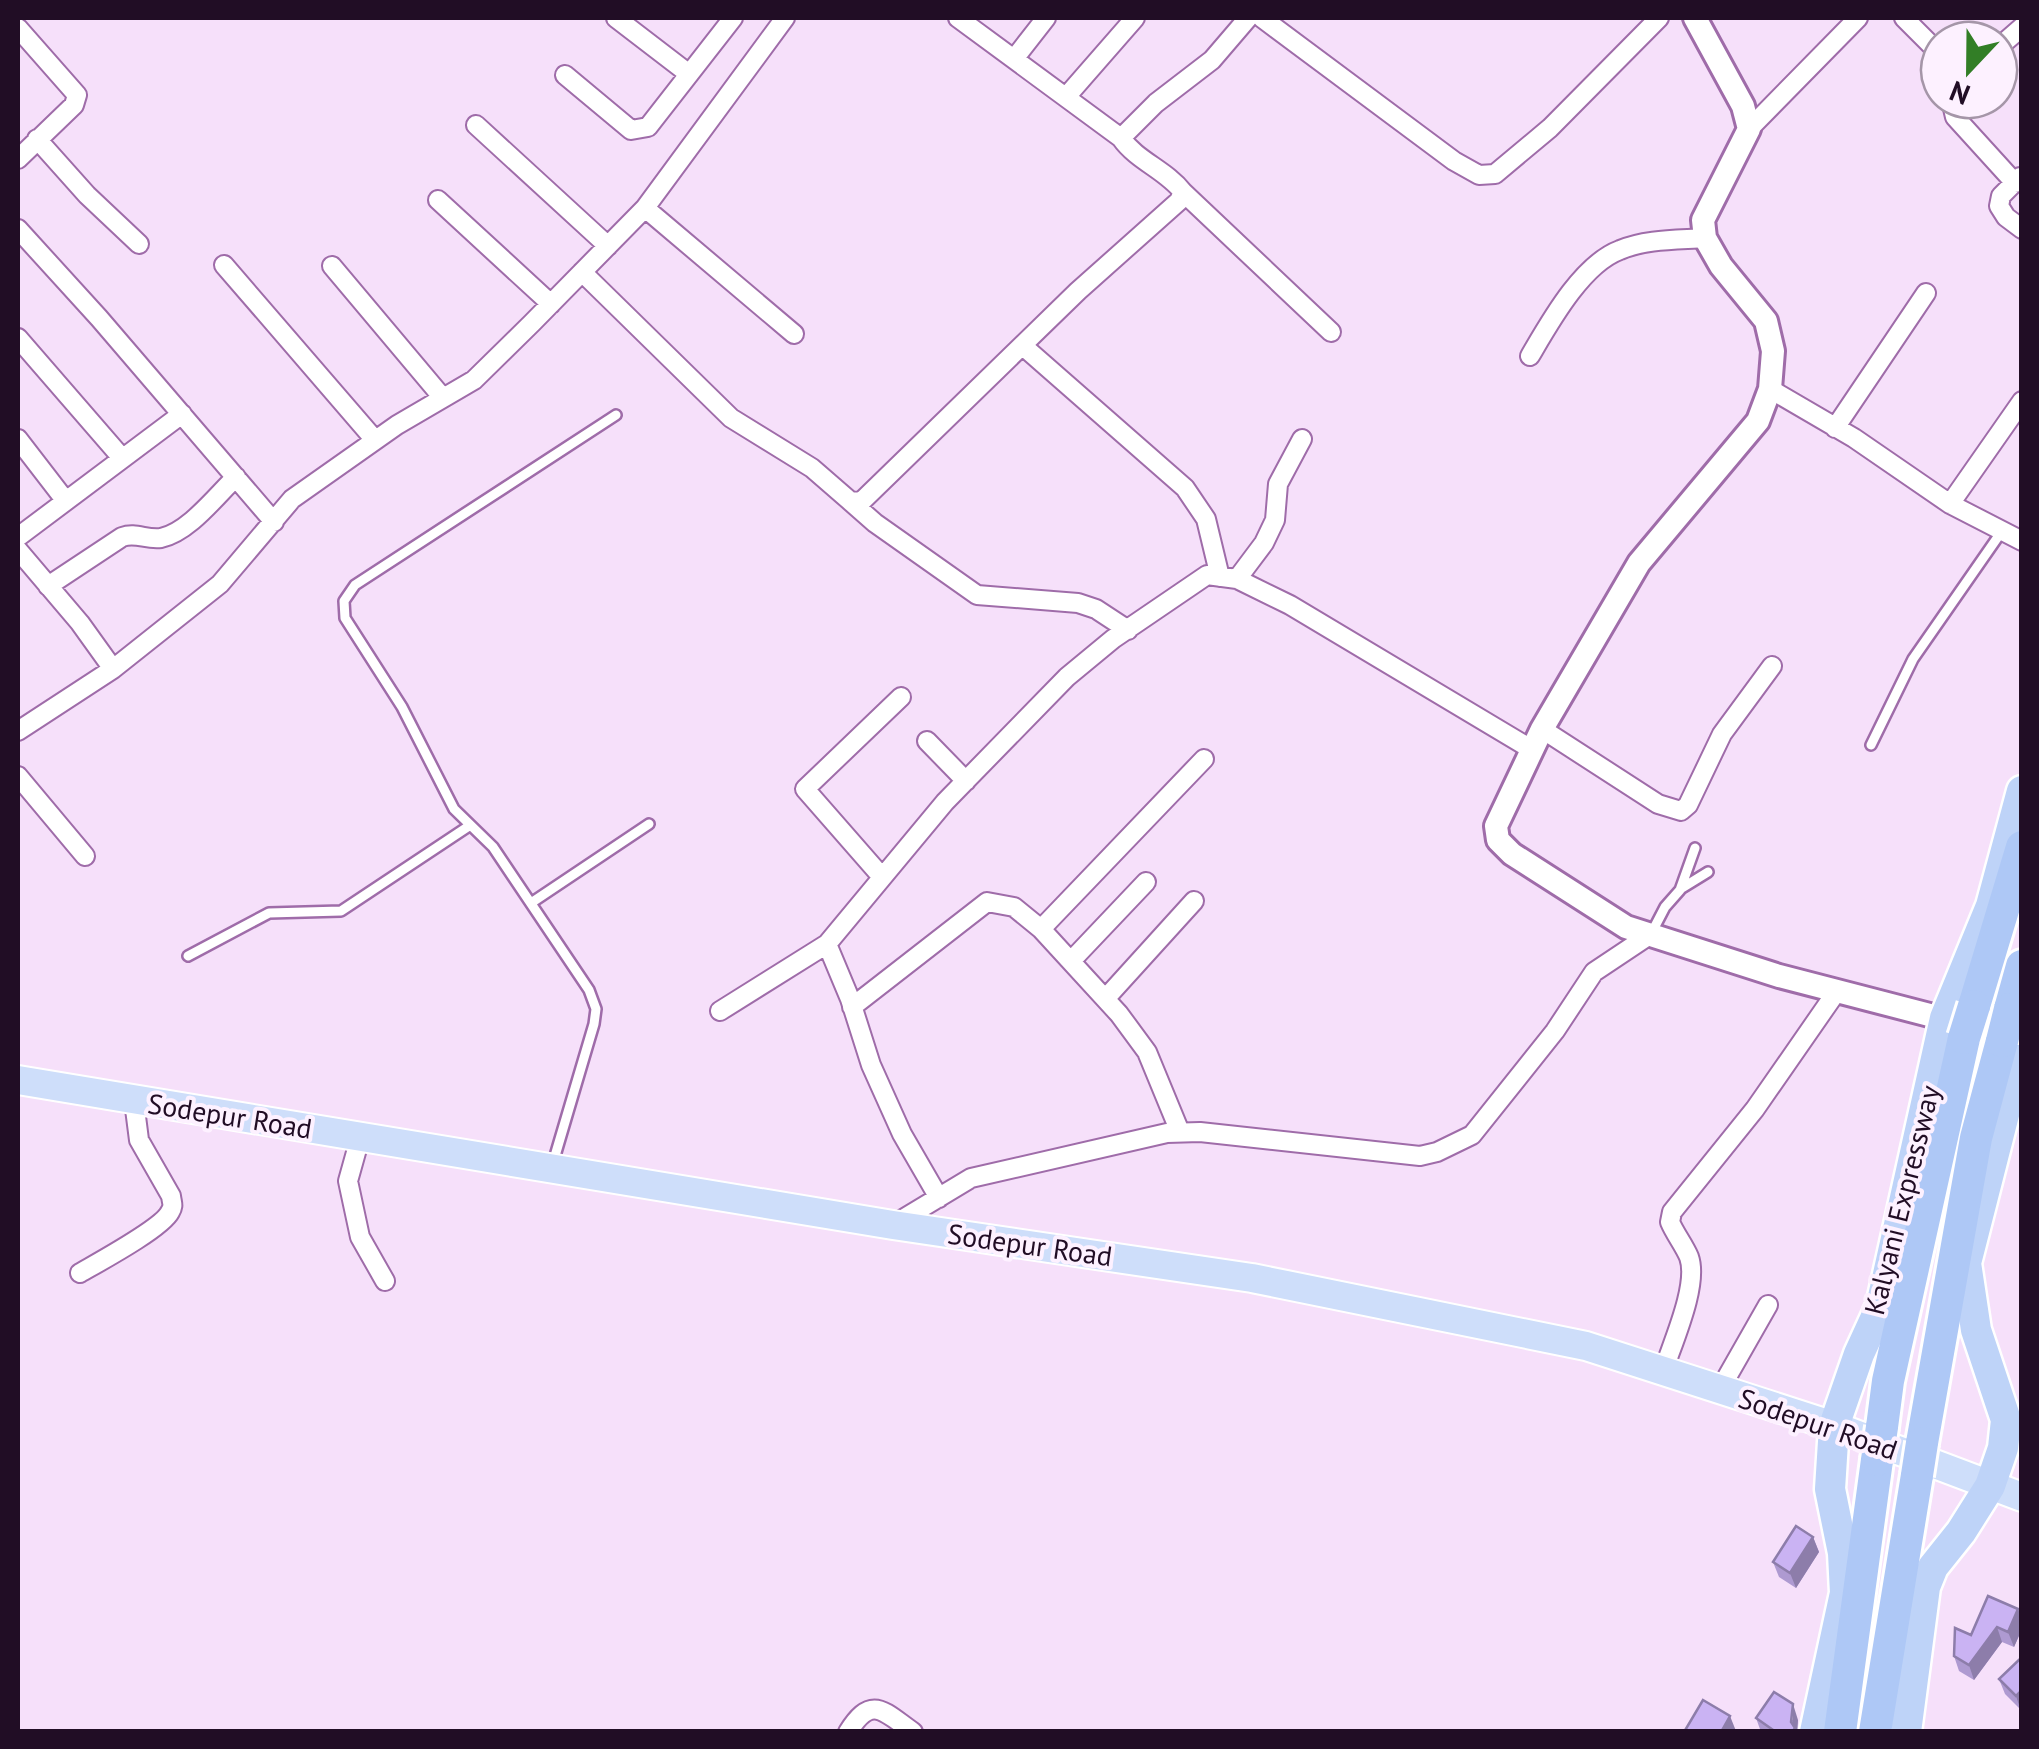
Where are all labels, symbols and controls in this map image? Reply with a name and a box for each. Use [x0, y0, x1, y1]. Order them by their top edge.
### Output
north arrow [1919, 20, 2019, 120]
text: N [1944, 73, 1975, 114]
street label: Kalyani Expressway [1855, 1081, 1948, 1318]
street label: Sodepur Road [145, 1084, 315, 1147]
street label: Sodepur Road [945, 1215, 1115, 1274]
street label: Sodepur Road [1734, 1379, 1903, 1468]

